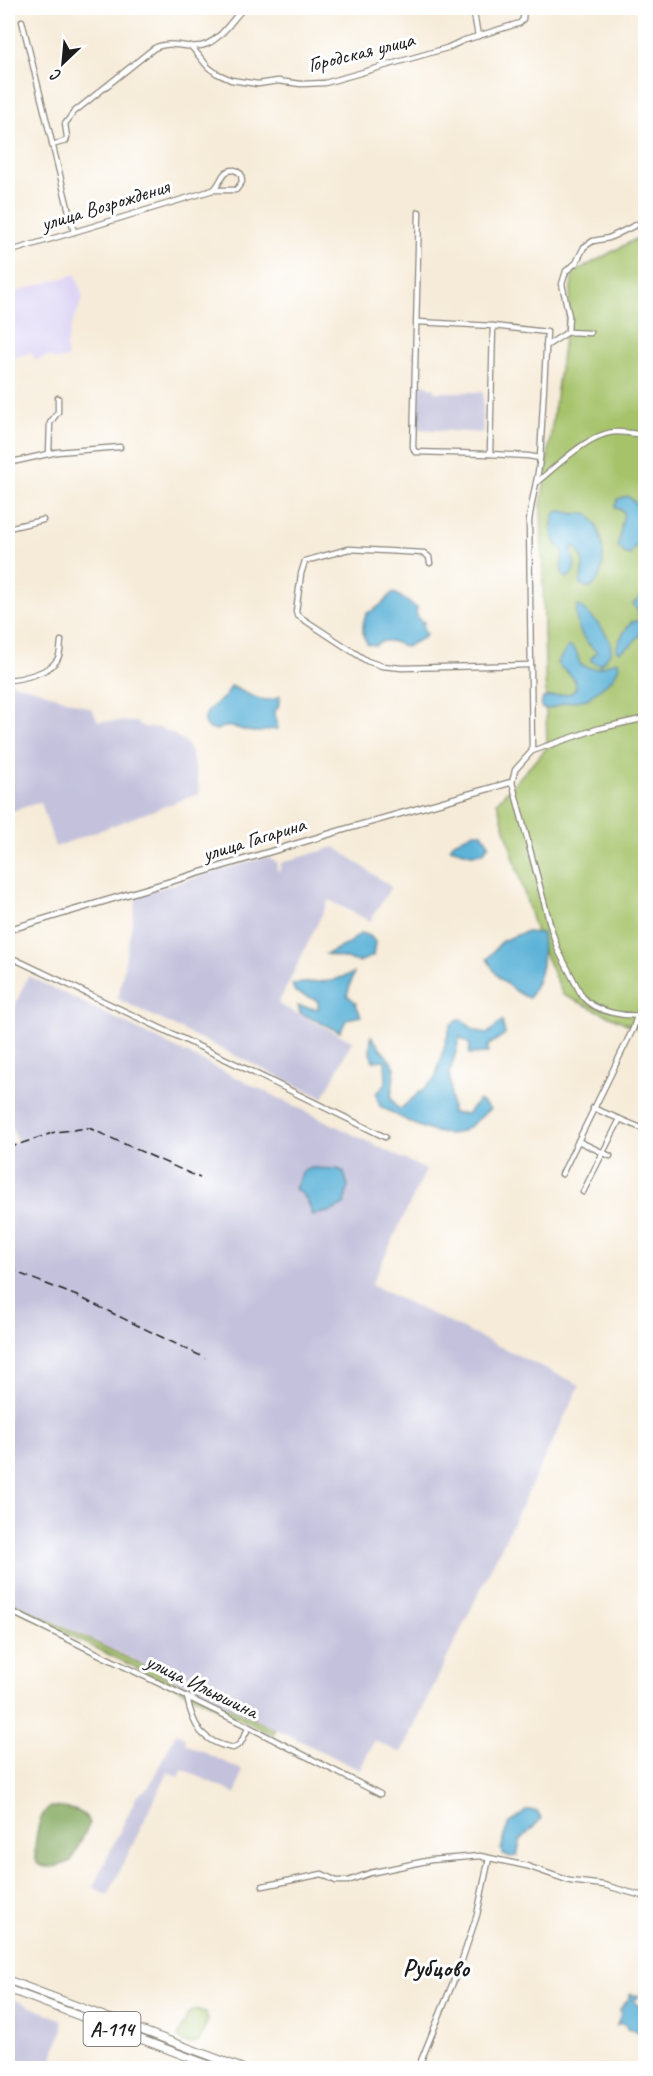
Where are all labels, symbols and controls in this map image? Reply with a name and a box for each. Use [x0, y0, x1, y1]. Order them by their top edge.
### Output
street label: Городская улица [305, 26, 419, 78]
north arrow [33, 33, 93, 93]
text: С [47, 64, 65, 86]
street label: улица Возрождения [36, 173, 174, 237]
street label: улица Гагарина [197, 810, 310, 868]
street label: улица Ильюшина [140, 1647, 264, 1725]
district label: Рубцово [403, 1953, 471, 1983]
road number: А-114 [84, 2012, 140, 2046]

